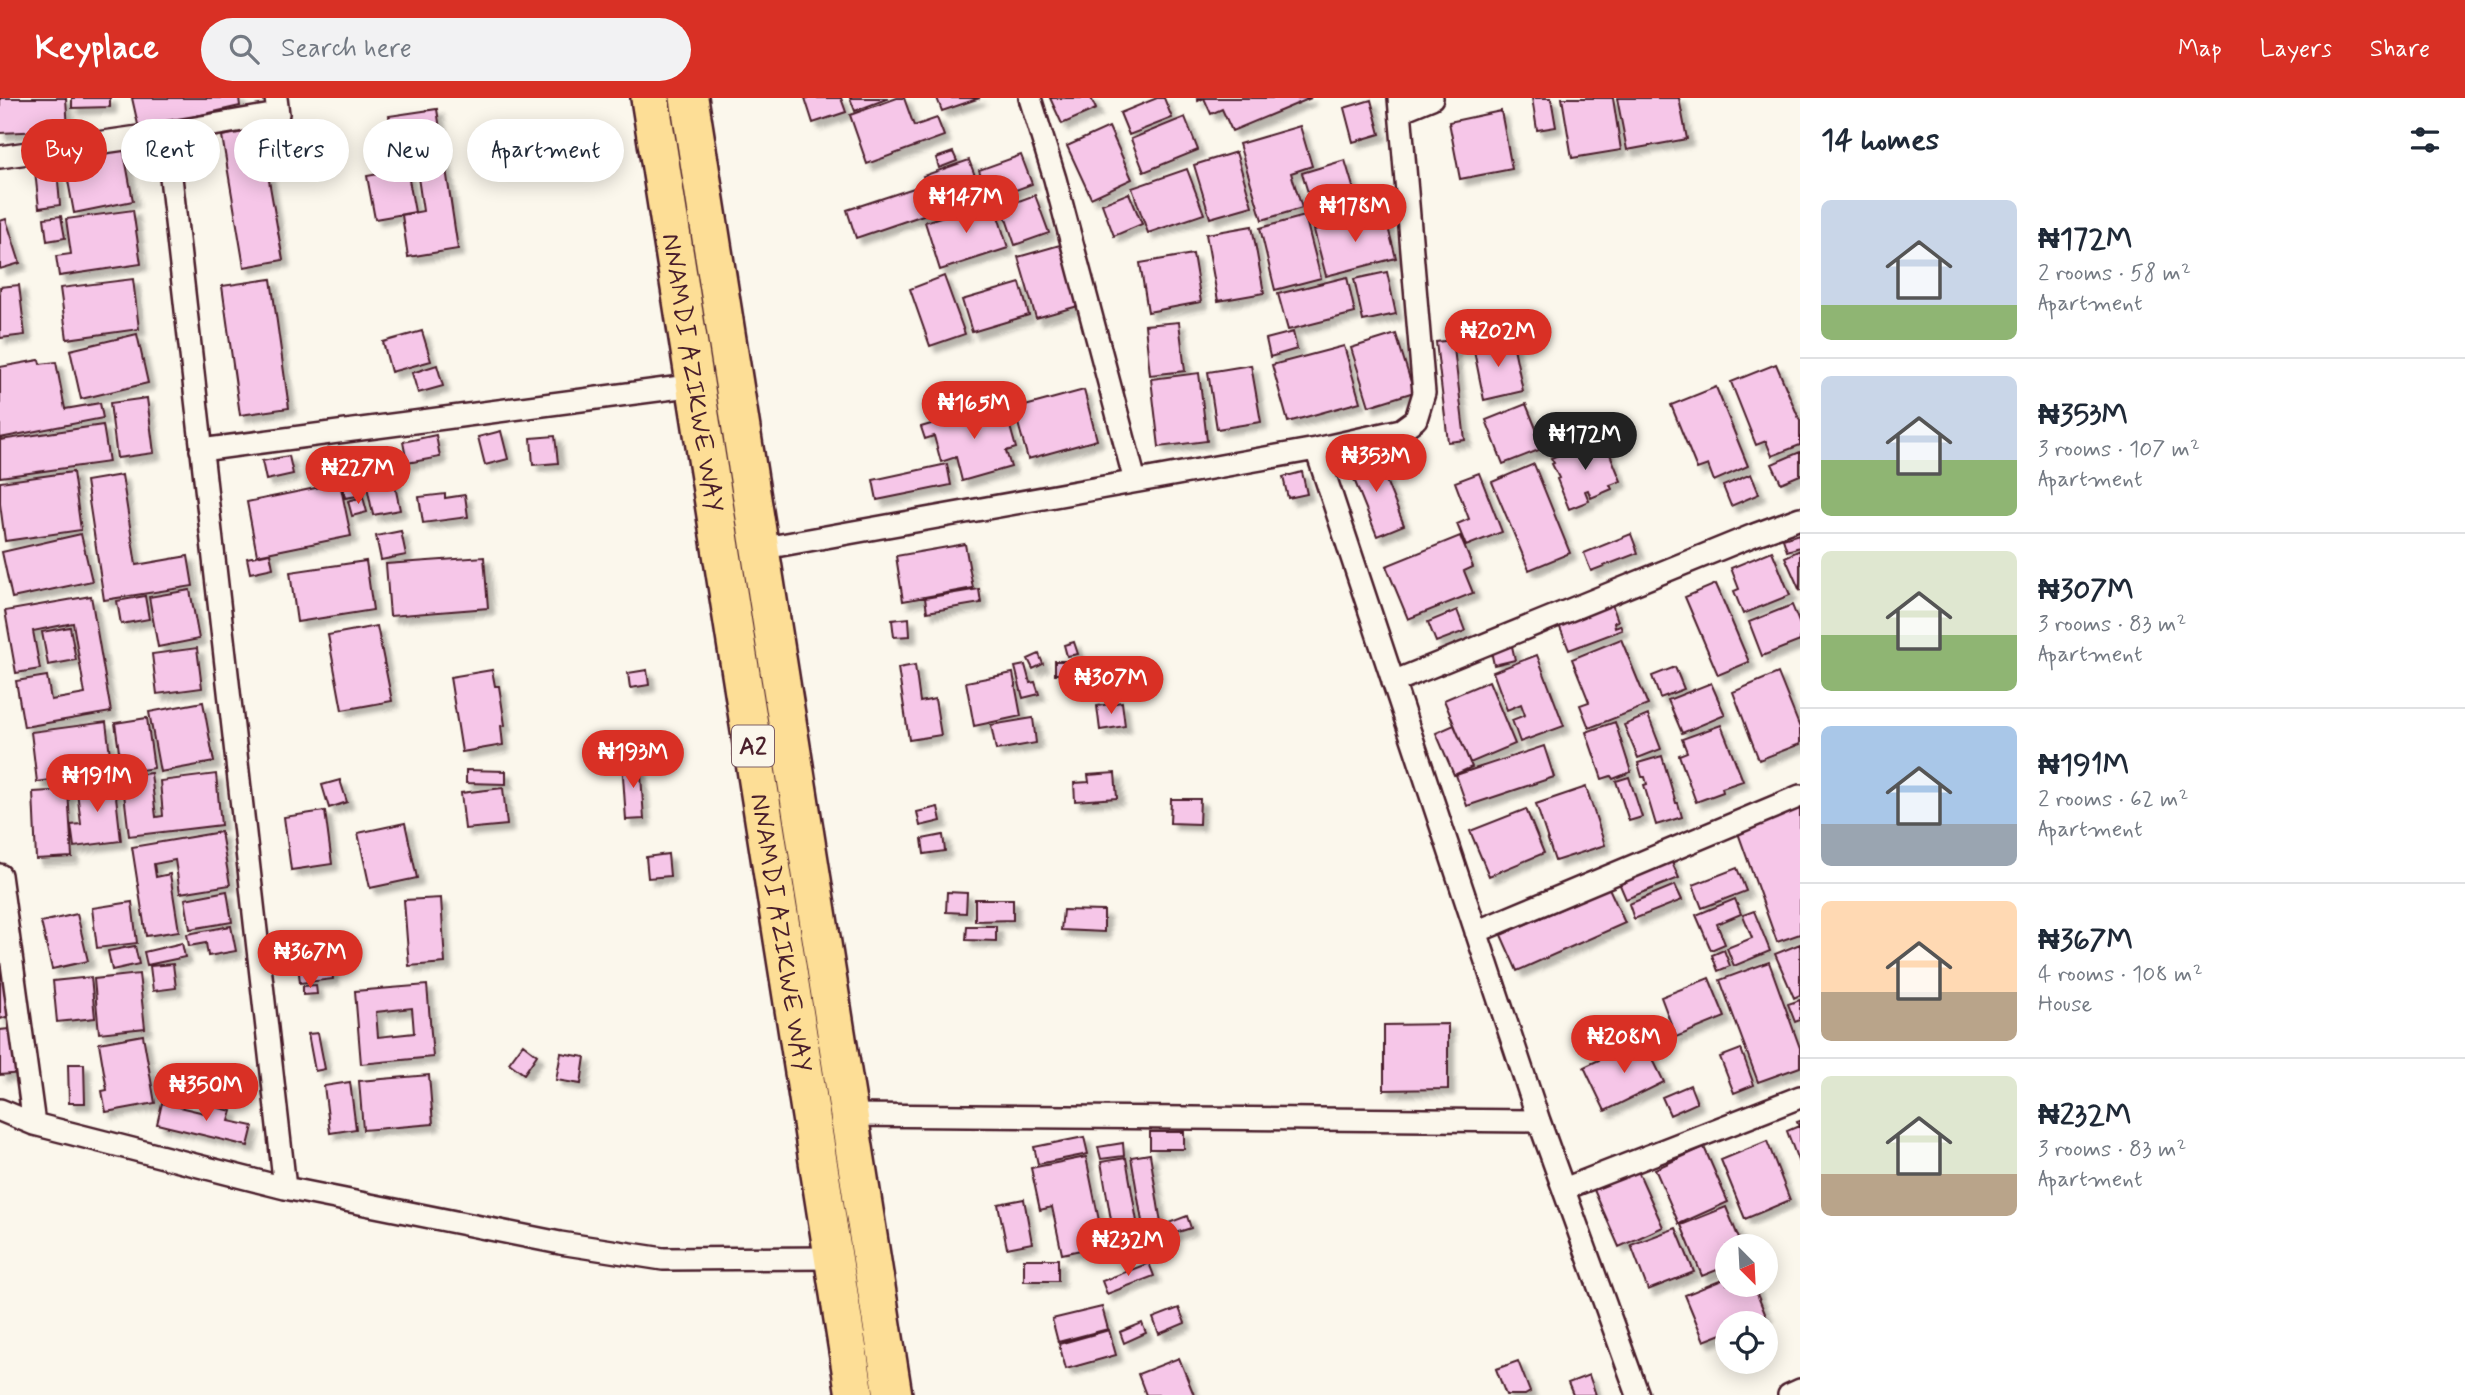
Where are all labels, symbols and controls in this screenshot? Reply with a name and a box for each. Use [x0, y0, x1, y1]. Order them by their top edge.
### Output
search box [201, 18, 691, 81]
text: Keyplace [35, 27, 159, 71]
icon: search [225, 30, 263, 68]
text: Search here [281, 32, 412, 66]
text: Map [2178, 34, 2222, 65]
text: Layers [2260, 34, 2332, 65]
text: Share [2370, 34, 2430, 65]
chip: Buy [21, 119, 107, 182]
chip: Rent [121, 119, 220, 182]
chip: Filters [234, 119, 349, 182]
chip: New [363, 119, 453, 182]
chip: Apartment [467, 119, 624, 182]
text: 14 homes [1821, 121, 1939, 160]
icon: filters [2406, 121, 2444, 159]
pin: ₦147M [917, 176, 1015, 235]
text: ₦147M [929, 183, 1003, 213]
pin: ₦178M [1306, 184, 1404, 244]
text: ₦178M [1319, 192, 1391, 222]
text: ₦172M [2038, 220, 2132, 259]
icon: home [1877, 228, 1961, 312]
street label: NNAMDI AZIKWE WAY [653, 231, 730, 515]
text: 2 rooms · 58 m² [2038, 259, 2191, 289]
text: Apartment [2038, 289, 2143, 319]
pin: ₦202M [1449, 310, 1547, 369]
text: ₦202M [1461, 317, 1535, 347]
pin: ₦165M [925, 382, 1023, 441]
text: ₦165M [938, 389, 1010, 419]
text: ₦353M [2038, 396, 2128, 435]
icon: home [1877, 404, 1961, 488]
pin: ₦172M [1536, 412, 1634, 472]
text: ₦172M [1549, 420, 1621, 450]
pin: ₦353M [1327, 434, 1425, 494]
text: 3 rooms · 107 m² [2038, 435, 2200, 465]
text: ₦353M [1342, 442, 1410, 472]
pin: ₦227M [309, 446, 407, 506]
text: ₦227M [321, 454, 395, 484]
text: Apartment [2038, 465, 2143, 495]
text: ₦307M [2038, 571, 2133, 610]
icon: home [1877, 579, 1961, 663]
text: 3 rooms · 83 m² [2038, 610, 2186, 640]
text: Apartment [2038, 640, 2143, 670]
pin: ₦307M [1062, 656, 1160, 716]
text: ₦307M [1074, 664, 1148, 694]
road number: A2 [732, 726, 774, 766]
pin: ₦193M [584, 730, 682, 790]
text: ₦193M [598, 738, 668, 768]
text: ₦191M [2038, 746, 2129, 785]
pin: ₦191M [48, 754, 146, 814]
icon: home [1877, 754, 1961, 838]
text: ₦191M [62, 762, 132, 792]
text: 2 rooms · 62 m² [2038, 785, 2189, 815]
street label: NNAMDI AZIKWE WAY [741, 791, 819, 1075]
text: Apartment [2038, 815, 2143, 845]
text: ₦367M [2038, 921, 2133, 960]
icon: home [1877, 929, 1961, 1013]
pin: ₦367M [261, 930, 359, 990]
text: ₦367M [274, 938, 346, 968]
text: 4 rooms · 108 m² [2038, 960, 2203, 990]
text: House [2038, 990, 2092, 1020]
pin: ₦208M [1575, 1016, 1673, 1075]
text: ₦208M [1587, 1023, 1661, 1053]
pin: ₦350M [157, 1063, 255, 1123]
text: ₦350M [169, 1071, 243, 1101]
text: ₦232M [2038, 1096, 2131, 1135]
icon: home [1877, 1104, 1961, 1188]
text: 3 rooms · 83 m² [2038, 1135, 2186, 1165]
text: Apartment [2038, 1165, 2143, 1195]
pin: ₦232M [1079, 1218, 1177, 1278]
text: ₦232M [1092, 1226, 1164, 1256]
north arrow [1715, 1234, 1778, 1297]
map controls [1715, 1234, 1778, 1374]
button: locate [1715, 1311, 1778, 1374]

